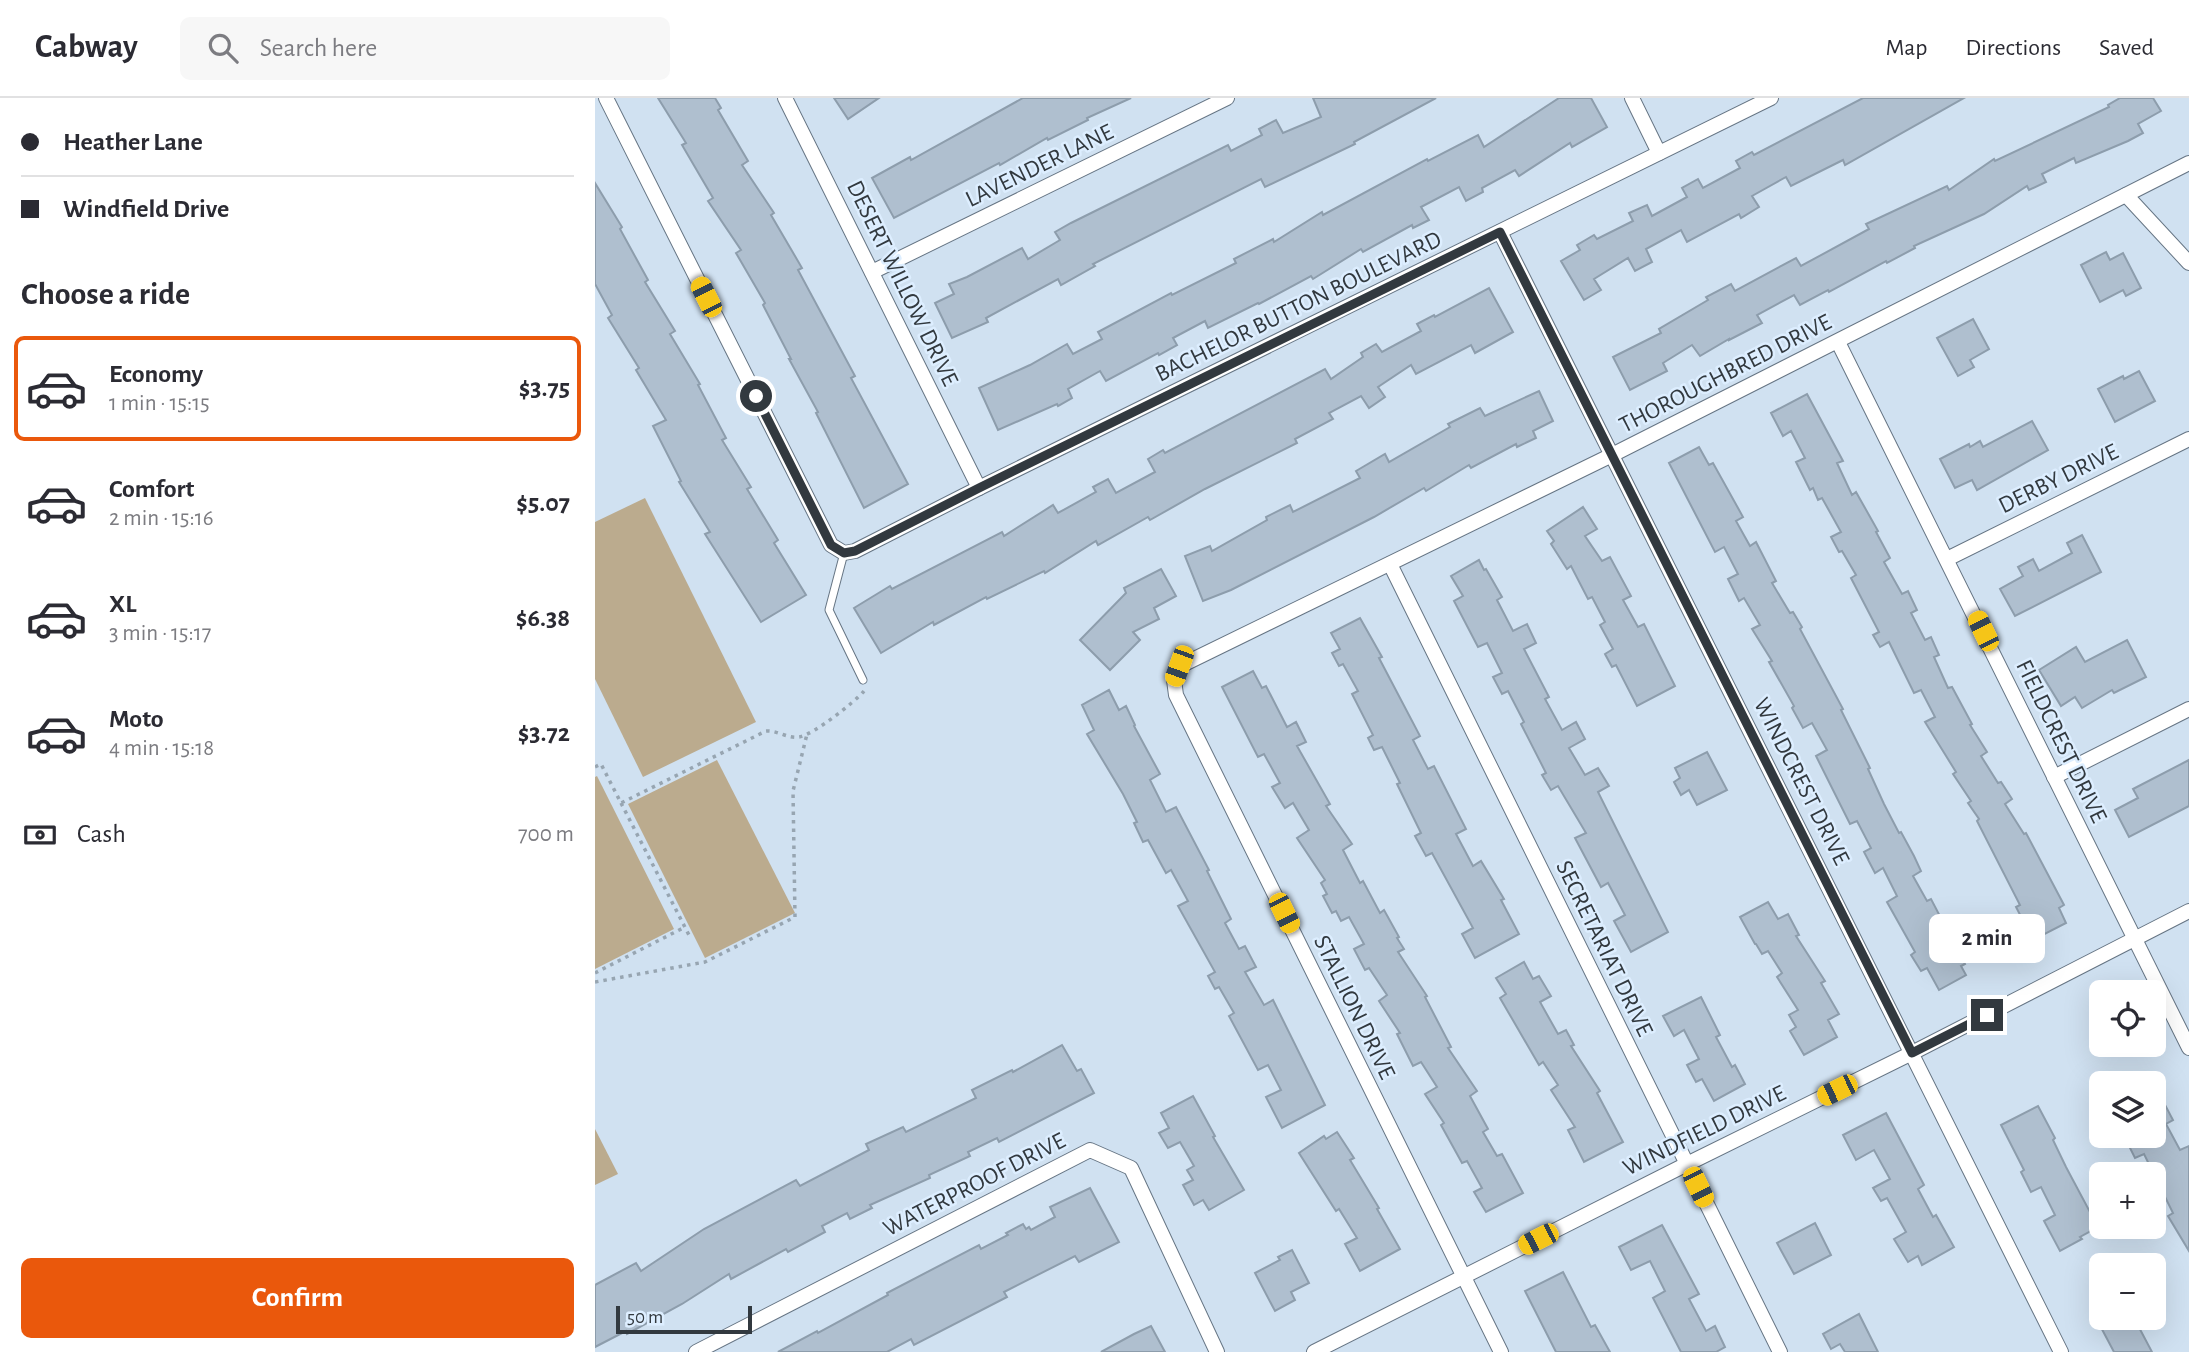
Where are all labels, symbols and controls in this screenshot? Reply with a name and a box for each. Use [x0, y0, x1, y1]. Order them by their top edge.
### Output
search box [180, 17, 670, 80]
icon: search [204, 29, 242, 67]
text: Cabway [35, 31, 138, 64]
text: Search here [260, 35, 377, 61]
text: Map [1885, 36, 1927, 60]
text: Directions [1965, 36, 2061, 60]
text: Saved [2099, 36, 2154, 60]
street label: LAVENDER LANE [962, 120, 1117, 212]
text: Heather Lane [63, 129, 203, 155]
street label: DESERT WILLOW DRIVE [842, 177, 962, 390]
text: Windfield Drive [63, 196, 229, 222]
street label: BACHELOR BUTTON BOULEVARD [1152, 227, 1445, 387]
car [688, 274, 725, 320]
text: Choose a ride [21, 278, 190, 310]
street label: THOROUGHBRED DRIVE [1616, 310, 1836, 438]
icon: car [25, 357, 88, 420]
text: Economy [109, 361, 203, 387]
text: $3.75 [519, 375, 570, 401]
route start [740, 380, 772, 412]
text: 1 min · 15:15 [109, 392, 210, 415]
street label: DERBY DRIVE [1995, 439, 2122, 518]
icon: car [25, 472, 88, 535]
text: Comfort [109, 476, 194, 502]
text: $5.07 [516, 490, 570, 516]
text: 2 min · 15:16 [109, 507, 213, 530]
icon: car [25, 587, 88, 650]
text: XL [109, 591, 136, 617]
text: $6.38 [516, 605, 570, 631]
car [1965, 608, 2002, 654]
text: 3 min · 15:17 [109, 622, 211, 645]
car [1162, 643, 1197, 689]
street label: FIELDCREST DRIVE [2011, 656, 2111, 827]
street label: WINDCREST DRIVE [1749, 694, 1854, 869]
icon: car [25, 702, 88, 765]
text: Moto [109, 706, 164, 732]
text: $3.72 [518, 720, 570, 746]
text: 4 min · 15:18 [109, 737, 214, 760]
icon: cash [21, 816, 59, 854]
text: Cash [77, 821, 126, 847]
text: 700 m [518, 823, 574, 846]
street label: SECRETARIAT DRIVE [1551, 857, 1657, 1040]
car [1266, 890, 1303, 936]
callout: 2 min [1929, 914, 2045, 962]
text: 2 min [1961, 927, 2013, 950]
street label: STALLION DRIVE [1309, 932, 1399, 1084]
map controls [2089, 980, 2166, 1330]
button: locate [2089, 980, 2166, 1057]
route end [1971, 999, 2003, 1031]
car [1814, 1071, 1861, 1109]
button: layers [2089, 1071, 2166, 1148]
street label: WINDFIELD DRIVE [1619, 1081, 1790, 1181]
street label: WATERPROOF DRIVE [880, 1128, 1070, 1241]
button: + [2089, 1162, 2166, 1239]
car [1680, 1164, 1717, 1210]
car [1515, 1220, 1562, 1258]
button: − [2089, 1253, 2166, 1330]
button: Confirm [21, 1258, 574, 1338]
scale bar [616, 1303, 753, 1335]
text: 50 m [627, 1308, 663, 1327]

